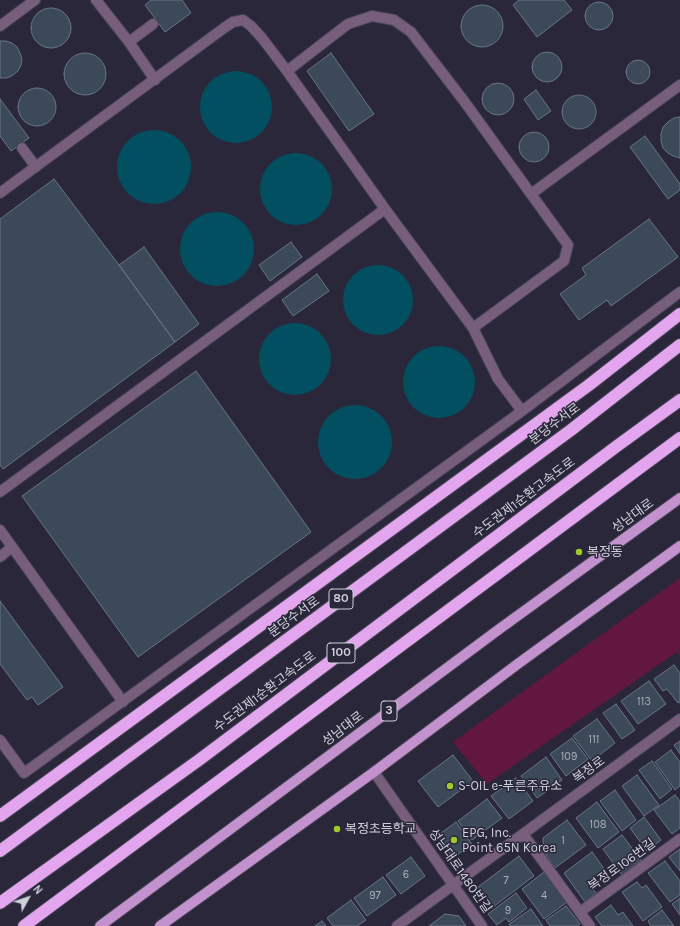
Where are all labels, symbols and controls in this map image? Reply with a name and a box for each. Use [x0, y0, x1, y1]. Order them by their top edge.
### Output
street label: 분당수서로 [526, 400, 584, 448]
street label: 수도권제1순환고속도로 [470, 454, 578, 542]
street label: 성남대로 [609, 496, 657, 536]
place label: 복정동 [587, 544, 623, 560]
marker: 복정동 [574, 547, 584, 557]
road number: 80 [329, 589, 353, 609]
street label: 분당수서로 [265, 593, 323, 641]
road number: 100 [327, 643, 355, 663]
street label: 수도권제1순환고속도로 [211, 648, 319, 736]
house number: 113 [637, 695, 651, 709]
road number: 3 [381, 701, 397, 721]
street label: 성남대로 [319, 708, 367, 750]
house number: 111 [589, 733, 599, 747]
house number: 109 [561, 750, 577, 764]
street label: 복정로 [570, 753, 608, 787]
place label: S-OIL e-푸른주유소 [458, 778, 563, 794]
marker: S-OIL e-푸른주유소 [445, 781, 455, 791]
house number: 108 [590, 818, 606, 832]
place label: 복정초등학교 [345, 821, 417, 837]
marker: 복정초등학교 [332, 824, 342, 834]
place label: EPG, Inc. Point 65N Korea [462, 825, 556, 856]
street label: 성남대로1480번길 [425, 826, 495, 916]
house number: 1 [561, 834, 565, 848]
marker: EPG, Inc. Point 65N Korea [449, 835, 459, 845]
street label: 복정로106번길 [585, 835, 659, 895]
house number: 6 [403, 868, 409, 882]
house number: 7 [503, 874, 509, 888]
north arrow [8, 878, 48, 918]
text: N [30, 883, 45, 897]
house number: 97 [369, 889, 381, 903]
house number: 4 [541, 889, 547, 903]
house number: 9 [505, 904, 511, 918]

